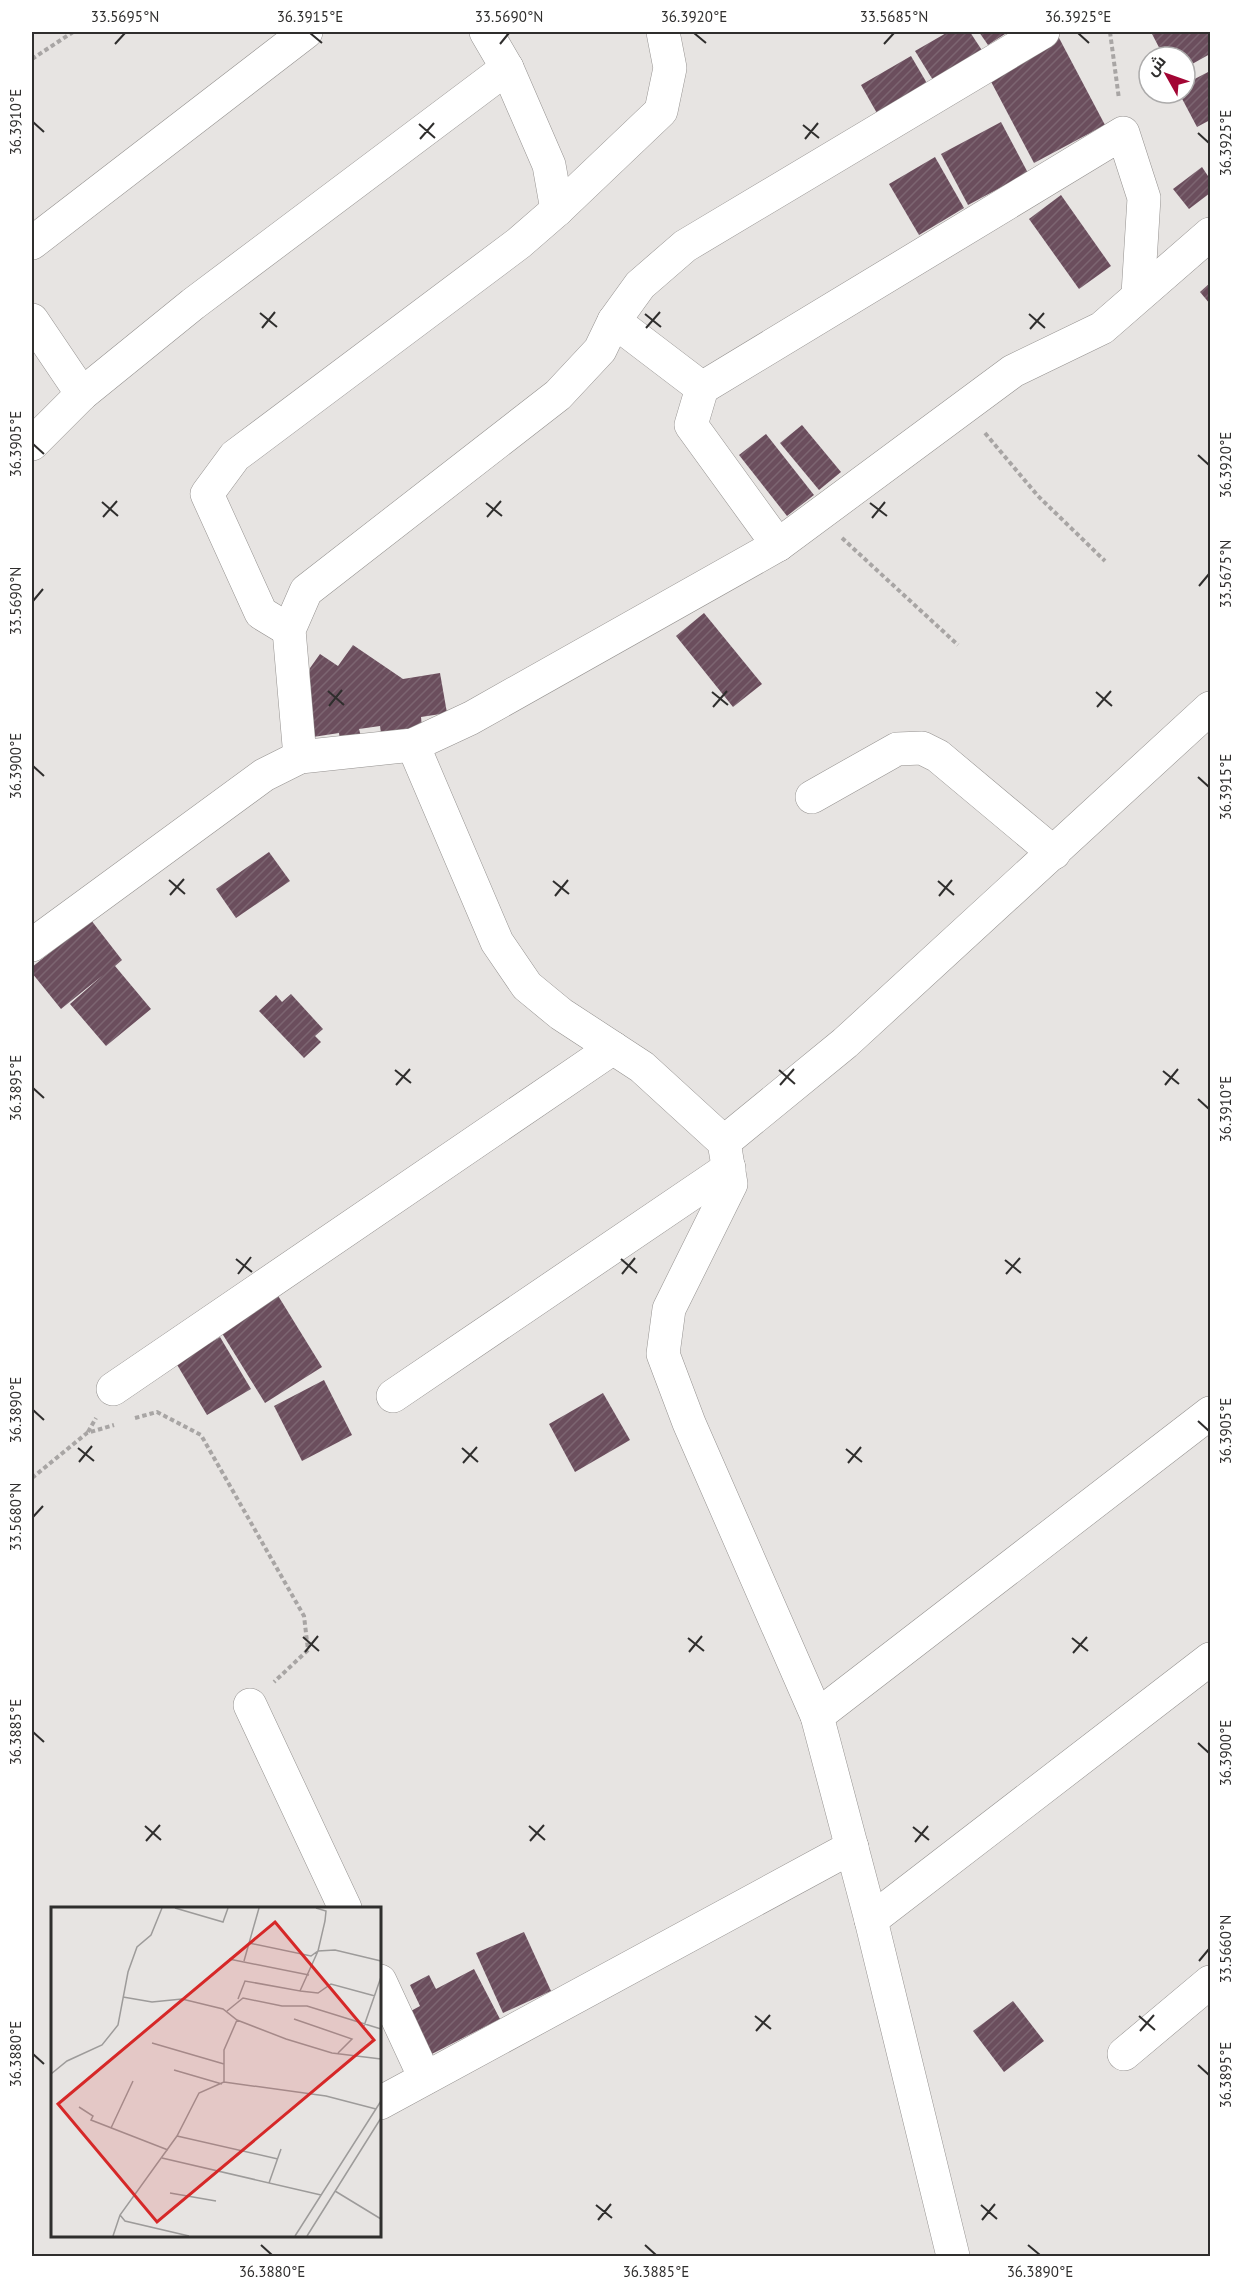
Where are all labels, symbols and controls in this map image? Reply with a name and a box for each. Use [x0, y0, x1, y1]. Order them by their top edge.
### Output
text: 33.5695°N [91, 7, 159, 26]
text: 36.3915°E [277, 7, 343, 26]
text: 33.5690°N [475, 7, 543, 26]
text: 36.3920°E [661, 7, 727, 26]
text: 33.5685°N [860, 7, 928, 26]
text: 36.3925°E [1045, 7, 1111, 26]
north arrow [1137, 45, 1197, 105]
text: ش [1141, 51, 1170, 80]
text: 36.3910°E [6, 89, 25, 155]
text: 36.3925°E [1216, 110, 1235, 176]
text: 36.3905°E [6, 411, 25, 477]
text: 36.3920°E [1216, 432, 1235, 498]
text: 33.5675°N [1216, 540, 1235, 608]
text: 33.5690°N [6, 567, 25, 635]
text: 36.3900°E [6, 733, 25, 799]
text: 36.3915°E [1216, 754, 1235, 820]
text: 36.3895°E [6, 1055, 25, 1121]
text: 36.3910°E [1216, 1076, 1235, 1142]
text: 36.3890°E [6, 1377, 25, 1443]
text: 36.3905°E [1216, 1398, 1235, 1464]
text: 33.5680°N [6, 1483, 25, 1551]
text: 36.3885°E [6, 1699, 25, 1765]
text: 36.3900°E [1216, 1720, 1235, 1786]
inset map [51, 1907, 381, 2237]
text: 33.5660°N [1216, 1915, 1235, 1983]
text: 36.3880°E [6, 2021, 25, 2087]
text: 36.3895°E [1216, 2042, 1235, 2108]
text: 36.3880°E [239, 2262, 305, 2281]
text: 36.3885°E [623, 2262, 689, 2281]
text: 36.3890°E [1007, 2262, 1073, 2281]

